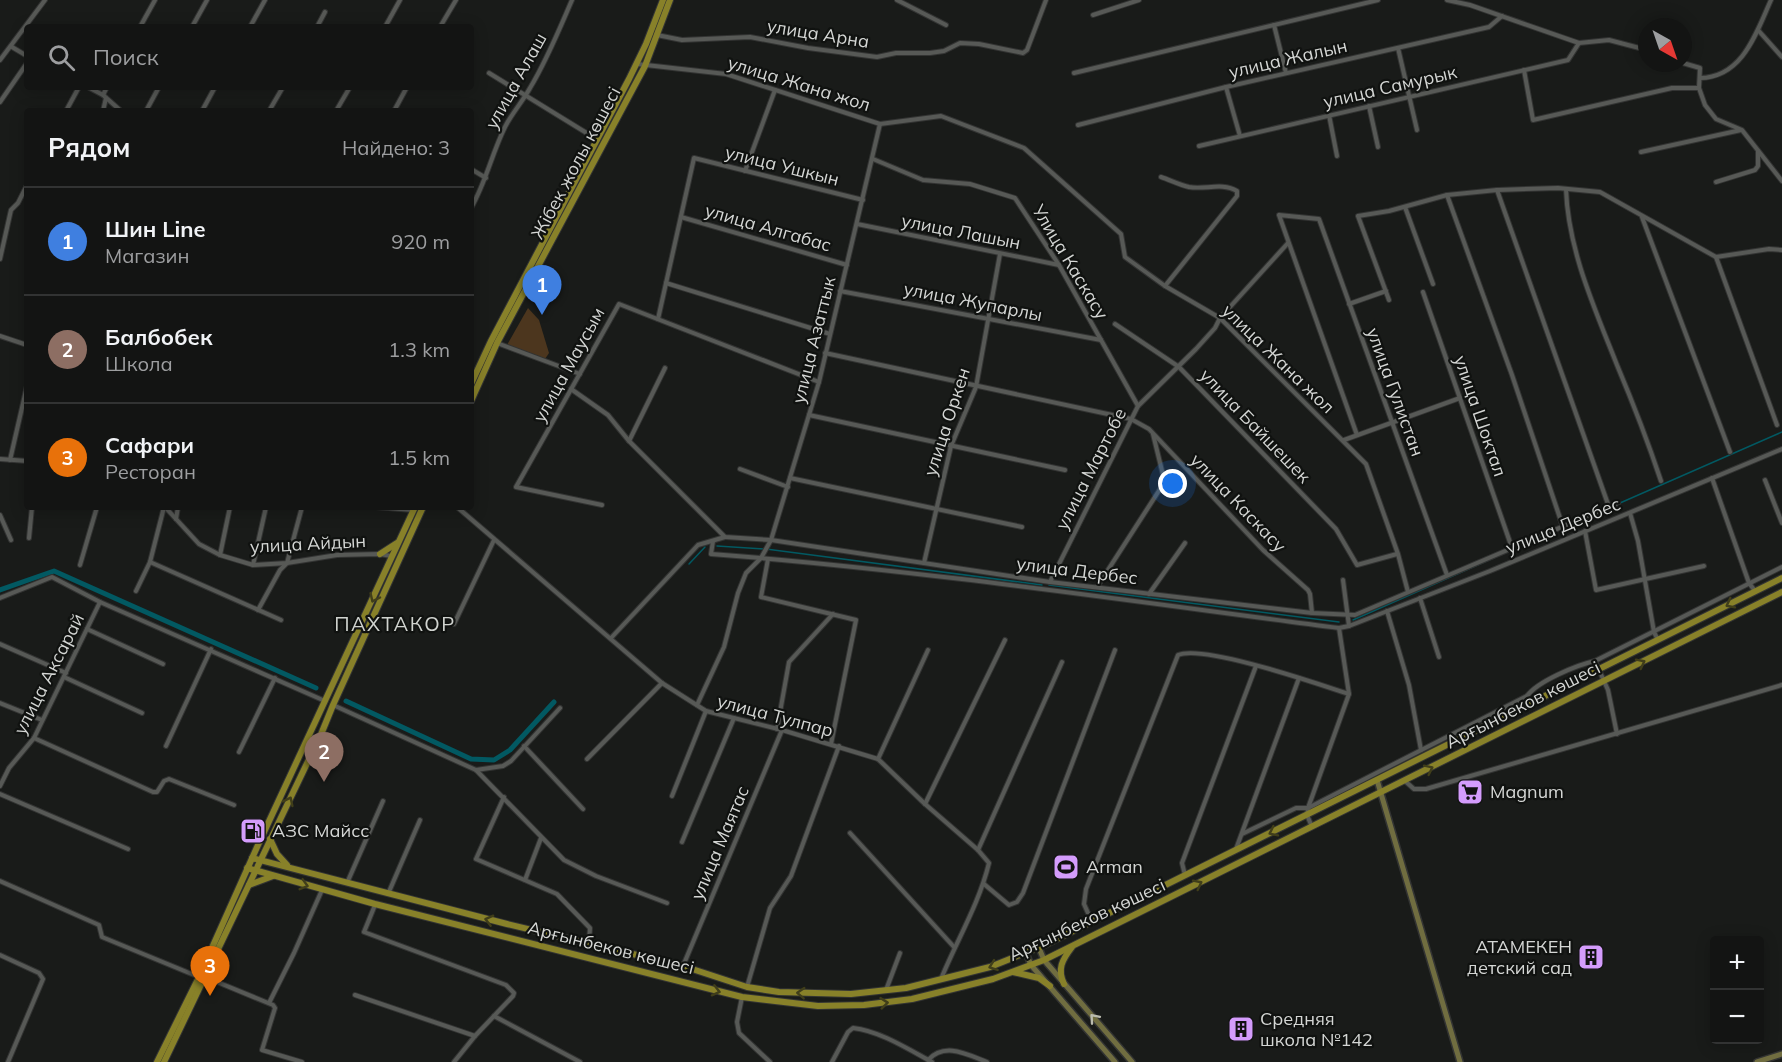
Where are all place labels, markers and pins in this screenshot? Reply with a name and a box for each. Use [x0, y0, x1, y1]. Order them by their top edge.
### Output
pin: 1 [522, 266, 562, 315]
pin: 2 [304, 732, 344, 782]
supermarket icon: Magnum [1455, 777, 1485, 807]
place label: Magnum [1490, 780, 1564, 803]
fuel station icon: АЗС Майсс [238, 816, 268, 846]
place label: АЗС Майсс [272, 819, 369, 842]
sports icon: Arman [1051, 852, 1081, 882]
place label: Arman [1086, 855, 1143, 878]
place label: АТАМЕКЕН детский сад [1467, 935, 1572, 979]
building icon: АТАМЕКЕН детский сад [1576, 942, 1606, 972]
pin: 3 [190, 946, 230, 996]
place label: Средняя школа №142 [1260, 1007, 1373, 1051]
building icon: Средняя школа №142 [1226, 1014, 1256, 1044]

